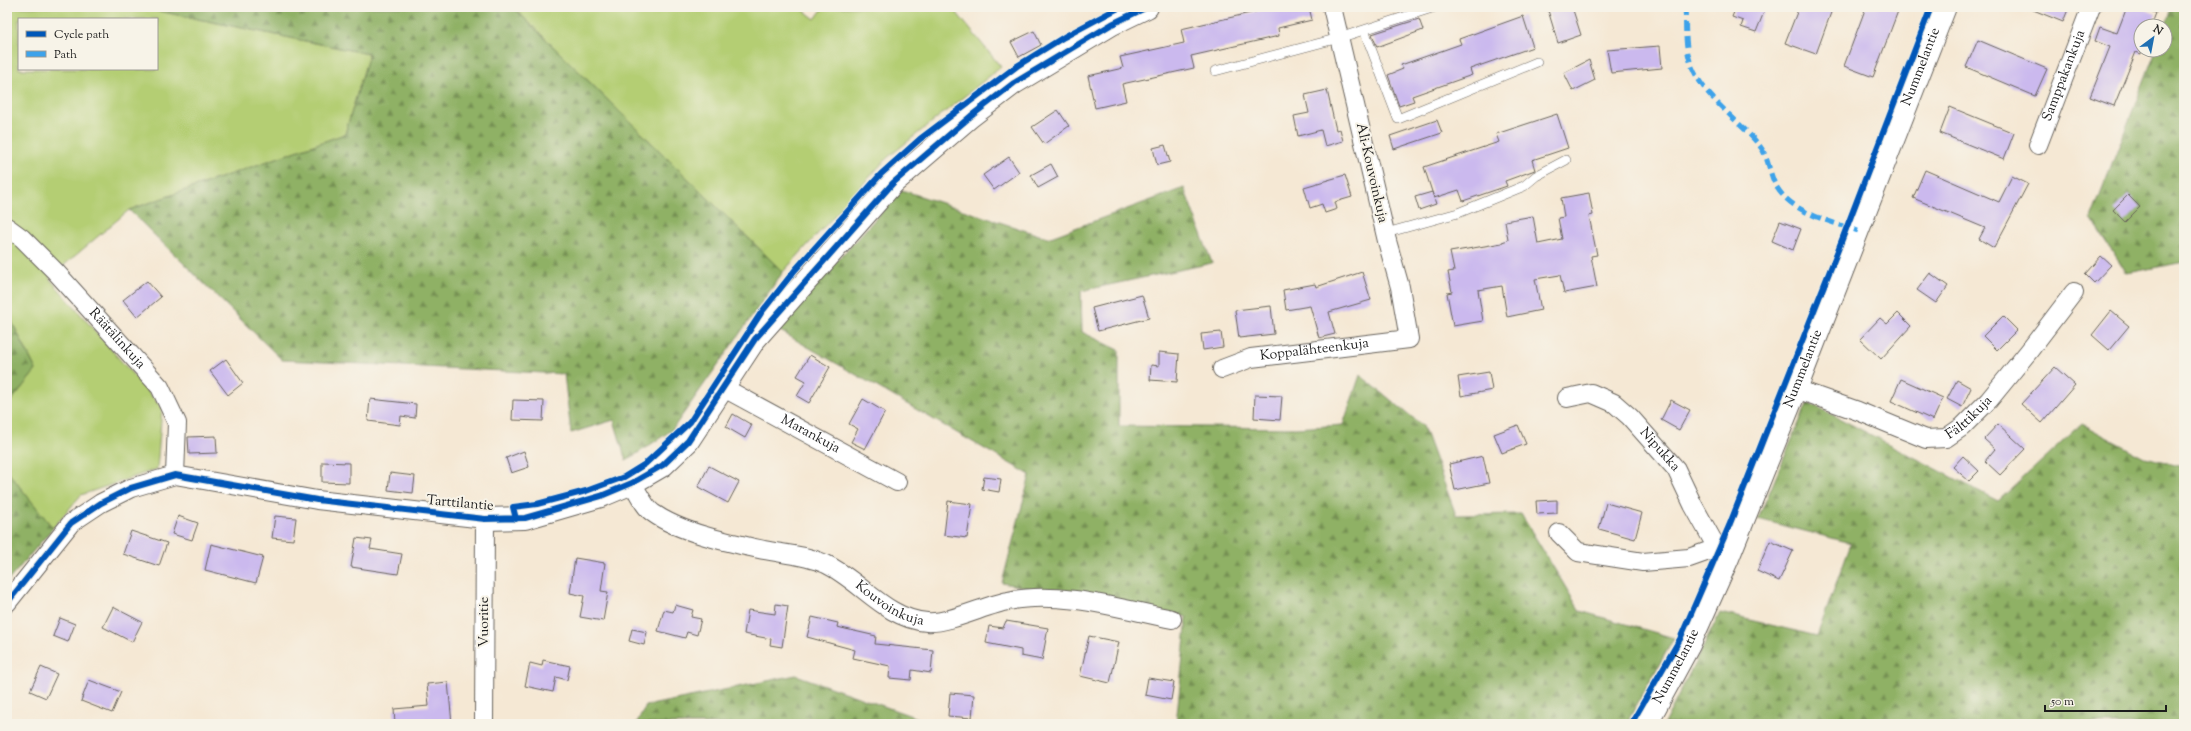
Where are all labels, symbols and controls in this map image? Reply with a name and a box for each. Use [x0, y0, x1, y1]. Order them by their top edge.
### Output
legend [18, 18, 158, 70]
north arrow [2133, 18, 2173, 58]
text: N [2149, 21, 2166, 40]
street label: Nummelantie [1897, 25, 1946, 109]
text: Cycle path [54, 26, 109, 44]
street label: Samppakankuja [2038, 27, 2091, 125]
text: Path [54, 46, 77, 64]
street label: Ali-Kouvoinkuja [1350, 121, 1392, 225]
street label: Räätälinkuja [84, 304, 150, 374]
street label: Nummelantie [1779, 327, 1828, 411]
street label: Koppalähteenkuja [1259, 334, 1371, 367]
street label: Fälttikuja [1942, 391, 1998, 445]
street label: Marankuja [777, 410, 844, 459]
street label: Nipukka [1634, 424, 1685, 477]
street label: Tarttilantie [426, 491, 494, 517]
street label: Kouvoinkuja [850, 576, 926, 632]
street label: Vuoritie [475, 597, 495, 647]
street label: Nummelantie [1649, 626, 1705, 708]
scale bar [2045, 687, 2166, 713]
text: 50 m [2050, 693, 2074, 711]

